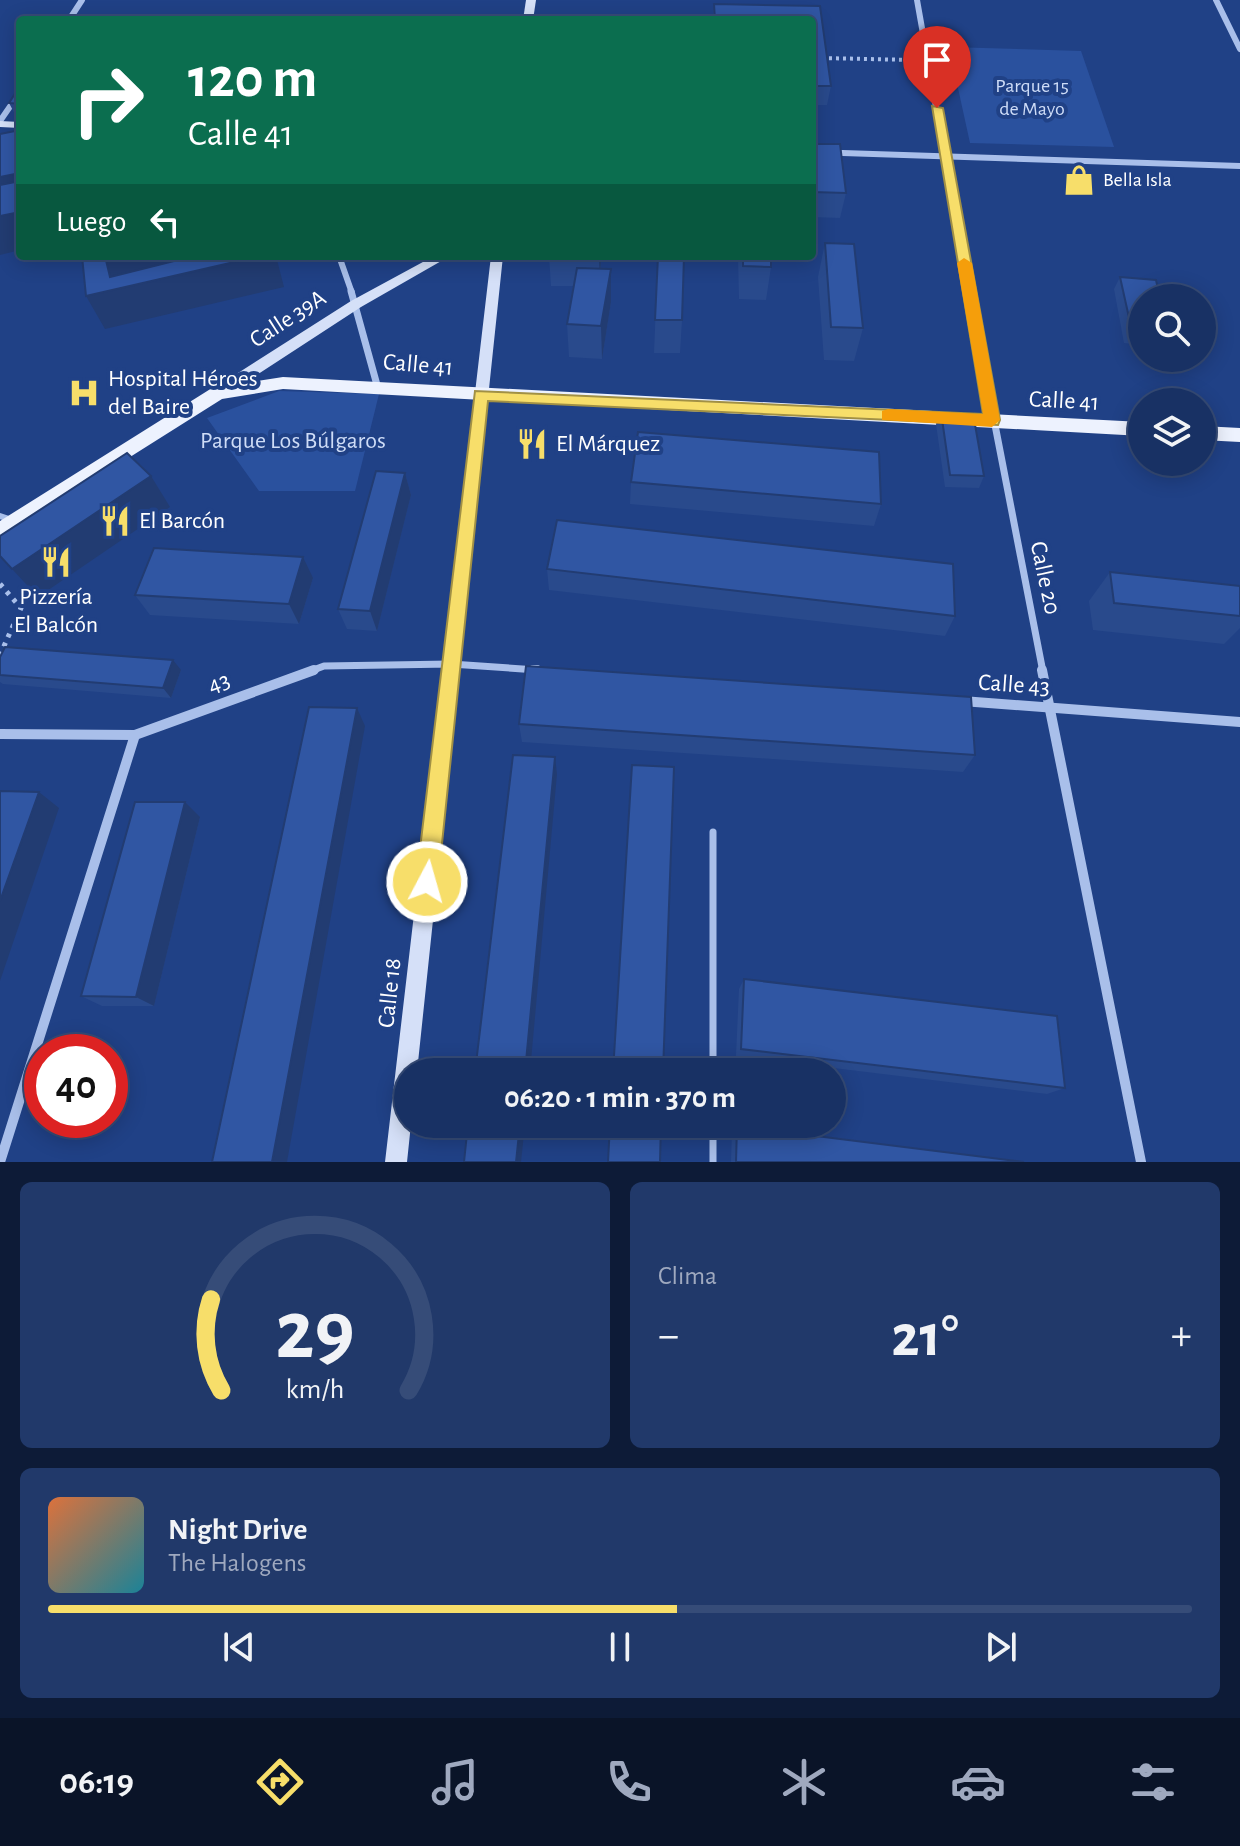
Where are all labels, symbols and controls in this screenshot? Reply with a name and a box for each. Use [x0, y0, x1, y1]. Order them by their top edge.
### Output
pin [903, 26, 971, 108]
icon: arrive [915, 38, 959, 82]
icon: right [56, 48, 160, 152]
text: 120 m [188, 51, 317, 107]
park label: Parque 15 de Mayo [995, 76, 1069, 119]
text: Calle 41 [188, 116, 293, 152]
shop icon: Bella Isla [1062, 163, 1096, 197]
place label: Bella Isla [1103, 170, 1172, 190]
icon: left [143, 200, 187, 244]
text: Luego [56, 207, 127, 237]
map controls [1128, 284, 1216, 476]
button: search [1128, 284, 1216, 372]
street label: Calle 39A [246, 286, 330, 352]
street label: Calle 41 [382, 350, 454, 380]
place label: Hospital Héroes del Baire [108, 367, 258, 419]
hospital icon: Hospital Héroes del Baire [67, 376, 101, 410]
street label: Calle 41 [1028, 387, 1100, 415]
button: layers [1128, 388, 1216, 476]
restaurant icon: El Márquez [515, 427, 549, 461]
park label: Parque Los Búlgaros [200, 429, 386, 453]
place label: El Márquez [556, 432, 660, 456]
restaurant icon: El Barcón [98, 504, 132, 538]
place label: El Barcón [139, 509, 225, 533]
street label: Calle 20 [1026, 539, 1064, 617]
restaurant icon: Pizzería El Balcón [39, 545, 73, 579]
place label: Pizzería El Balcón [14, 585, 98, 637]
street label: 43 [205, 668, 233, 698]
street label: Calle 43 [977, 671, 1051, 699]
position arrow [385, 840, 469, 924]
street label: Calle 18 [374, 957, 406, 1029]
speed limit sign: 40 [24, 1034, 128, 1138]
text: 06:20 · 1 min · 370 m [504, 1083, 736, 1113]
text: Clima [658, 1263, 717, 1289]
text: 29 [275, 1290, 355, 1374]
text: 21° [891, 1307, 959, 1367]
text: − [658, 1314, 679, 1358]
text: + [1171, 1314, 1192, 1358]
text: km/h [286, 1375, 344, 1404]
text: Night Drive [168, 1515, 307, 1545]
text: The Halogens [168, 1550, 306, 1576]
icon: previous [217, 1625, 261, 1669]
icon: pause [598, 1625, 642, 1669]
icon: next [979, 1625, 1023, 1669]
icon: directions [252, 1754, 308, 1810]
icon: music [427, 1754, 483, 1810]
icon: phone [601, 1754, 657, 1810]
icon: climate [776, 1754, 832, 1810]
icon: car [950, 1754, 1006, 1810]
icon: filters [1125, 1754, 1181, 1810]
text: 06:19 [59, 1764, 134, 1800]

